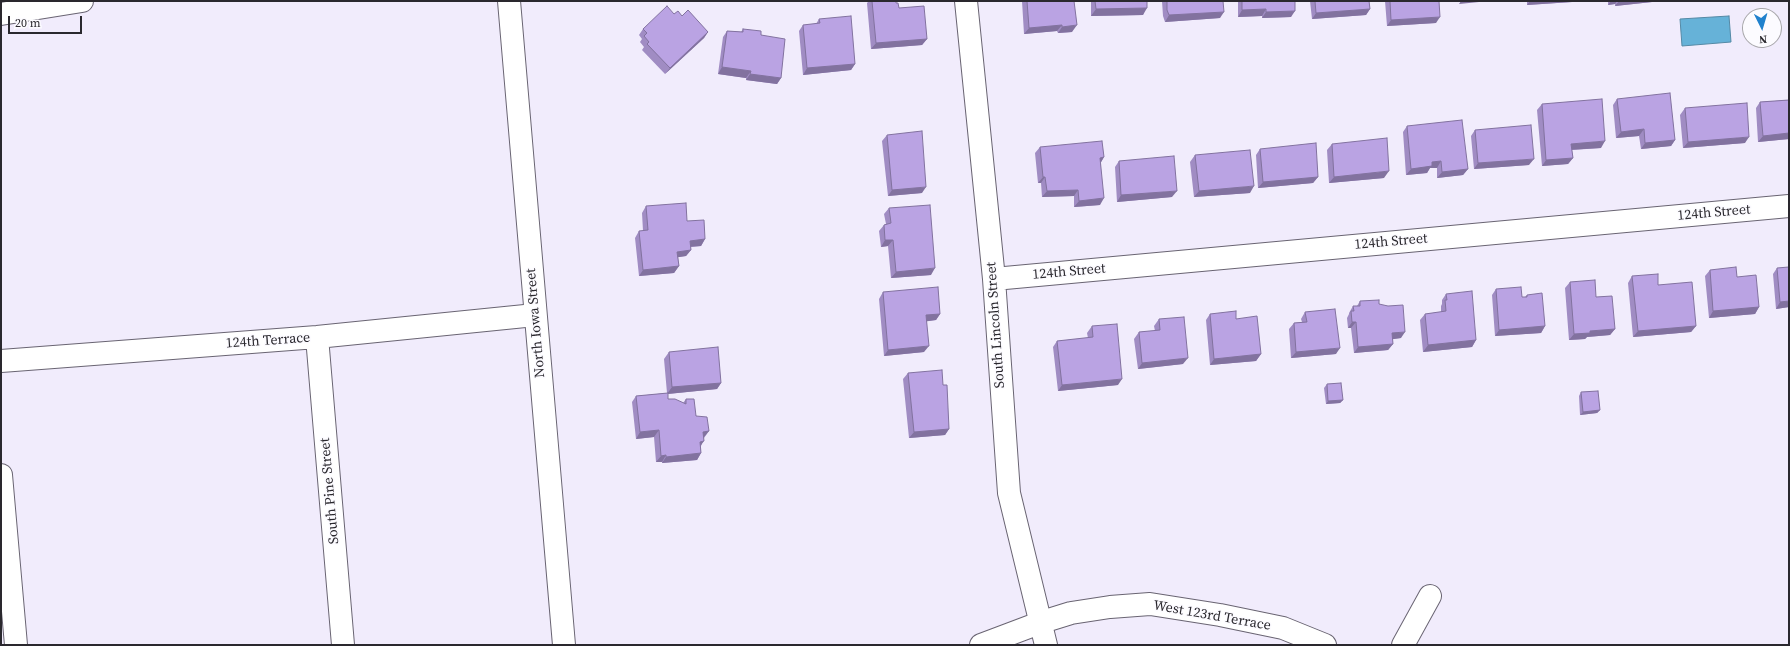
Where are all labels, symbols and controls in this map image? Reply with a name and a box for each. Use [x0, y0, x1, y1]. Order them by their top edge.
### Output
scale bar [10, 8, 84, 34]
north arrow [1742, 8, 1782, 48]
text: 20 m [15, 15, 41, 31]
text: N [1758, 32, 1768, 47]
street label: 124th Street [1677, 201, 1751, 225]
street label: 124th Street [1354, 230, 1428, 254]
street label: 124th Street [1032, 260, 1106, 284]
street label: South Lincoln Street [983, 261, 1009, 389]
street label: North Iowa Street [523, 268, 549, 378]
street label: 124th Terrace [225, 330, 311, 352]
street label: South Pine Street [317, 437, 343, 545]
street label: West 123rd Terrace [1152, 597, 1272, 635]

